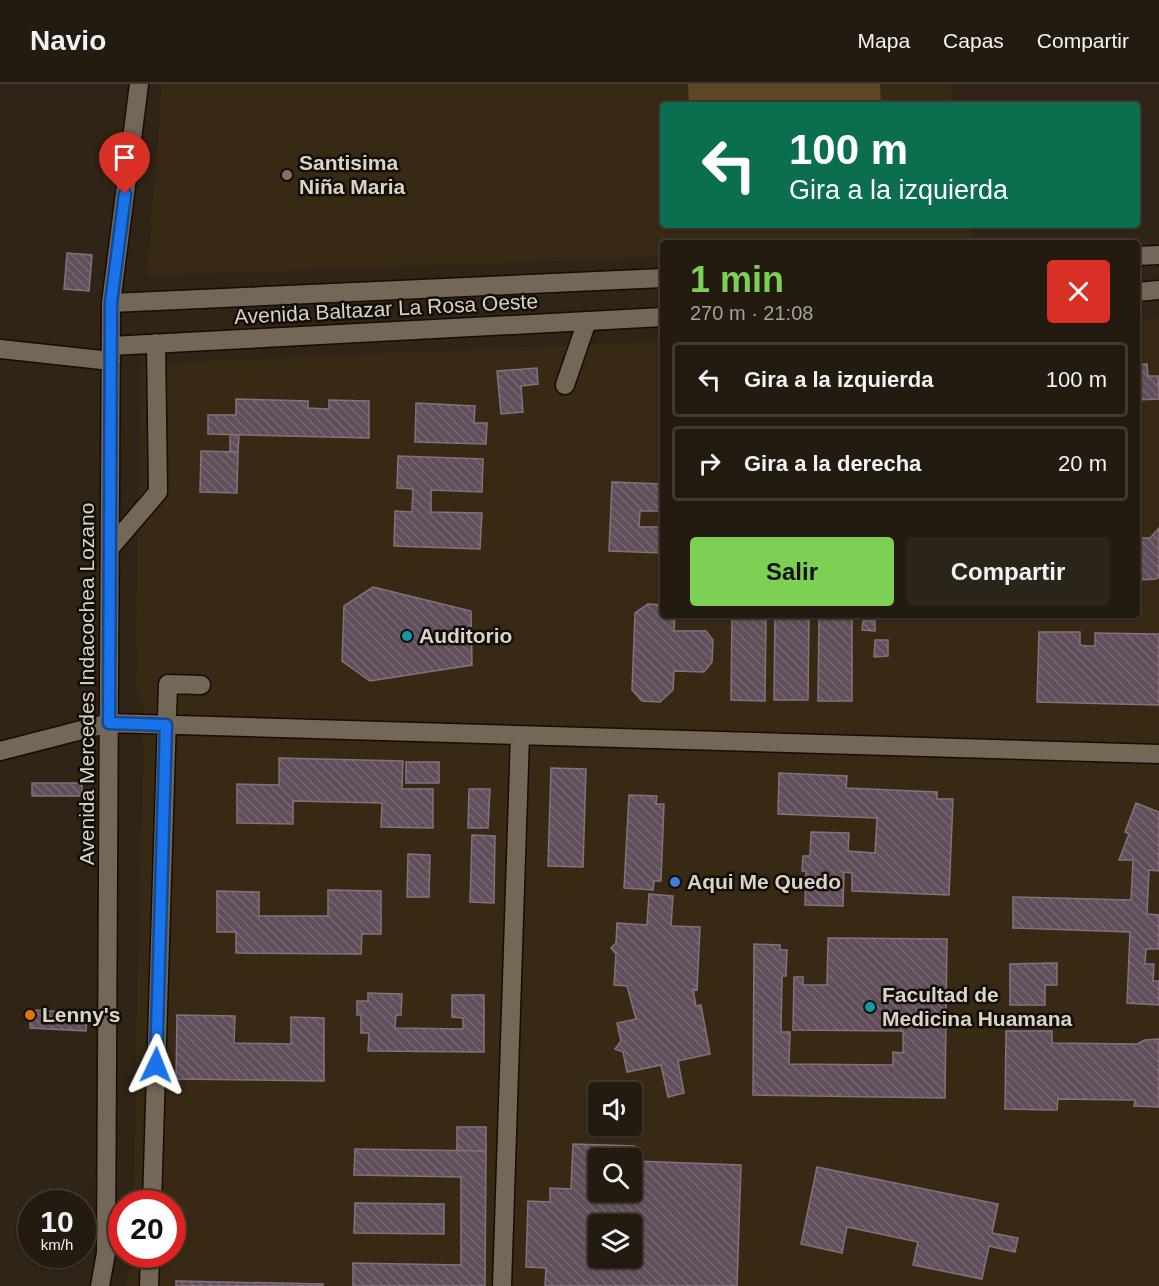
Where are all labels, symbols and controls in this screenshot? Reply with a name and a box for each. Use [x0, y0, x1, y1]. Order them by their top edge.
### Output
text: Navio [30, 25, 106, 56]
text: Mapa [858, 29, 910, 52]
text: Capas [943, 29, 1004, 52]
text: Compartir [1037, 29, 1129, 52]
icon: left [690, 126, 768, 204]
text: 100 m [789, 126, 908, 173]
pin [99, 132, 150, 194]
icon: arrive [108, 141, 141, 174]
place label: Santisima Niña Maria [299, 151, 406, 198]
marker: Santisima Niña Maria [280, 168, 294, 182]
text: Gira a la izquierda [789, 175, 1008, 205]
text: 1 min [690, 259, 784, 300]
button: close [1047, 260, 1110, 323]
street label: Avenida Baltazar La Rosa Oeste [233, 289, 539, 328]
text: 270 m · 21:08 [690, 302, 813, 324]
icon: left [693, 363, 726, 396]
text: Gira a la izquierda [744, 367, 934, 392]
text: 100 m [1046, 367, 1107, 392]
icon: right [693, 447, 726, 480]
text: Gira a la derecha [744, 451, 921, 476]
text: 20 m [1058, 451, 1107, 476]
street label: Avenida Mercedes Indacochea Lozano [75, 503, 98, 865]
button: Salir [690, 537, 894, 606]
button: Compartir [906, 537, 1110, 606]
place label: Auditorio [419, 624, 512, 647]
marker: Auditorio [400, 629, 414, 643]
place label: Aqui Me Quedo [687, 870, 841, 893]
marker: Aqui Me Quedo [668, 875, 682, 889]
place label: Facultad de Medicina Huamana [882, 983, 1073, 1030]
marker: Facultad de Medicina Huamana [863, 1000, 877, 1014]
place label: Lenny's [42, 1003, 121, 1026]
marker: Lenny's [23, 1008, 37, 1022]
position arrow [124, 1033, 188, 1097]
map controls [588, 1082, 642, 1268]
button: sound [588, 1082, 642, 1136]
button: search [588, 1148, 642, 1202]
speed limit sign: 20 [108, 1190, 186, 1268]
text: 10 [40, 1205, 74, 1238]
button: layers [588, 1214, 642, 1268]
text: km/h [41, 1236, 73, 1253]

